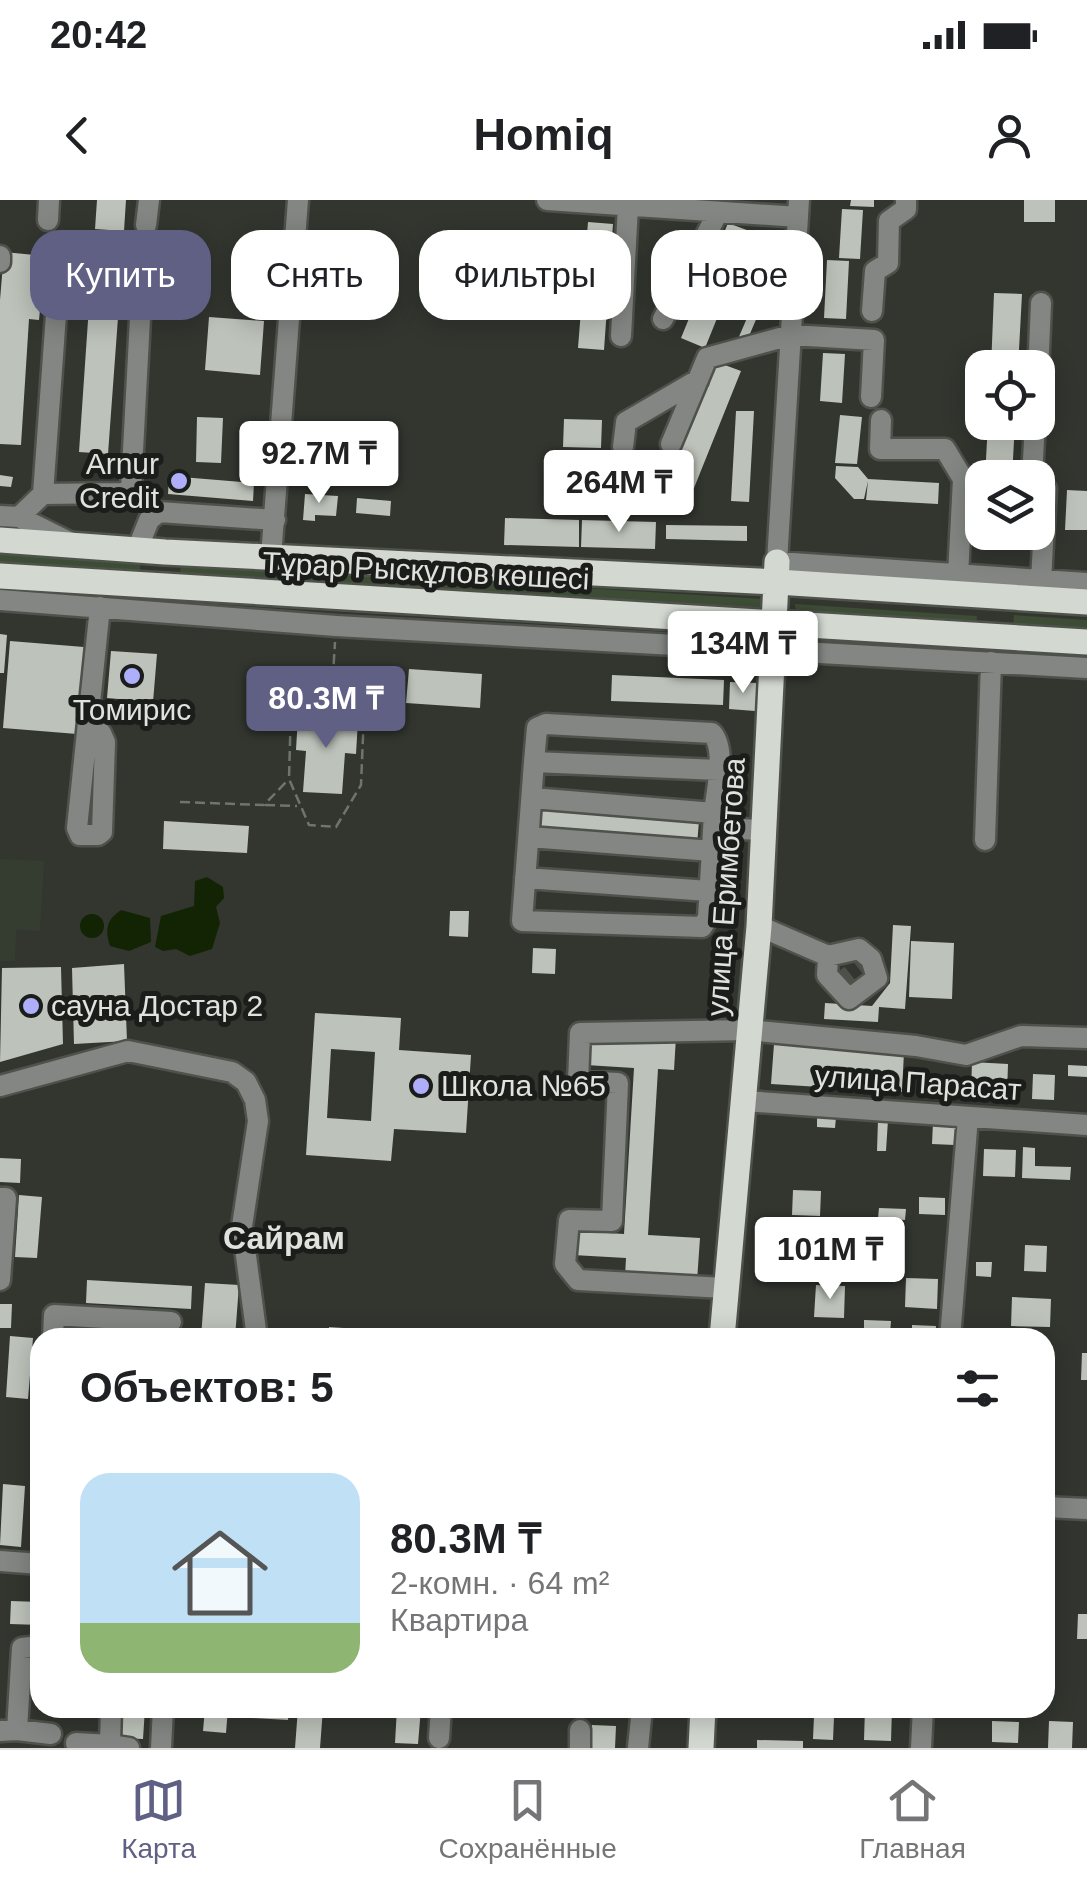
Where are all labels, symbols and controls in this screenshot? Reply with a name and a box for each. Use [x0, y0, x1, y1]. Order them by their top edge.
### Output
text: 20:42 [50, 14, 147, 56]
icon: back [50, 108, 105, 163]
icon: person [982, 108, 1037, 163]
text: Homiq [474, 109, 614, 160]
chip: Купить [30, 230, 211, 320]
chip: Снять [231, 230, 399, 320]
chip: Фильтры [419, 230, 631, 320]
chip: Новое [651, 230, 823, 320]
map controls [965, 350, 1055, 550]
button: locate [965, 350, 1055, 440]
pin: 92.7M ₸ [227, 421, 411, 506]
text: 92.7M ₸ [261, 435, 377, 471]
place label: Arnur Credit [79, 447, 160, 514]
pin: 264M ₸ [538, 450, 700, 535]
button: layers [965, 460, 1055, 550]
text: 264M ₸ [566, 464, 672, 500]
marker: Arnur Credit [168, 470, 190, 492]
street label: Тұрар Рыскұлов көшесі [262, 545, 590, 596]
pin: 134M ₸ [662, 611, 824, 696]
text: 134M ₸ [690, 625, 796, 661]
marker: Томирис [121, 665, 143, 687]
pin: 80.3M ₸ [234, 666, 418, 751]
text: 80.3M ₸ [268, 680, 384, 716]
place label: Томирис [73, 693, 191, 726]
street label: улица Еримбетова [700, 756, 751, 1018]
place label: сауна Достар 2 [51, 989, 263, 1022]
marker: сауна Достар 2 [20, 995, 42, 1017]
street label: улица Парасат [814, 1059, 1023, 1106]
place label: Школа №65 [441, 1069, 606, 1102]
marker: Школа №65 [410, 1075, 432, 1097]
pin: 101M ₸ [749, 1217, 911, 1302]
district label: Сайрам [223, 1220, 345, 1256]
text: 101M ₸ [777, 1231, 883, 1267]
icon: filters [950, 1361, 1005, 1416]
text: Объектов: 5 [80, 1364, 334, 1411]
icon: home [160, 1513, 280, 1633]
text: 80.3M ₸ [390, 1515, 541, 1562]
text: 2-комн. · 64 m² [390, 1565, 609, 1601]
text: Квартира [390, 1602, 528, 1638]
tab: Карта [121, 1773, 196, 1865]
tab: Сохранённые [439, 1773, 617, 1865]
tab: Главная [859, 1773, 966, 1865]

